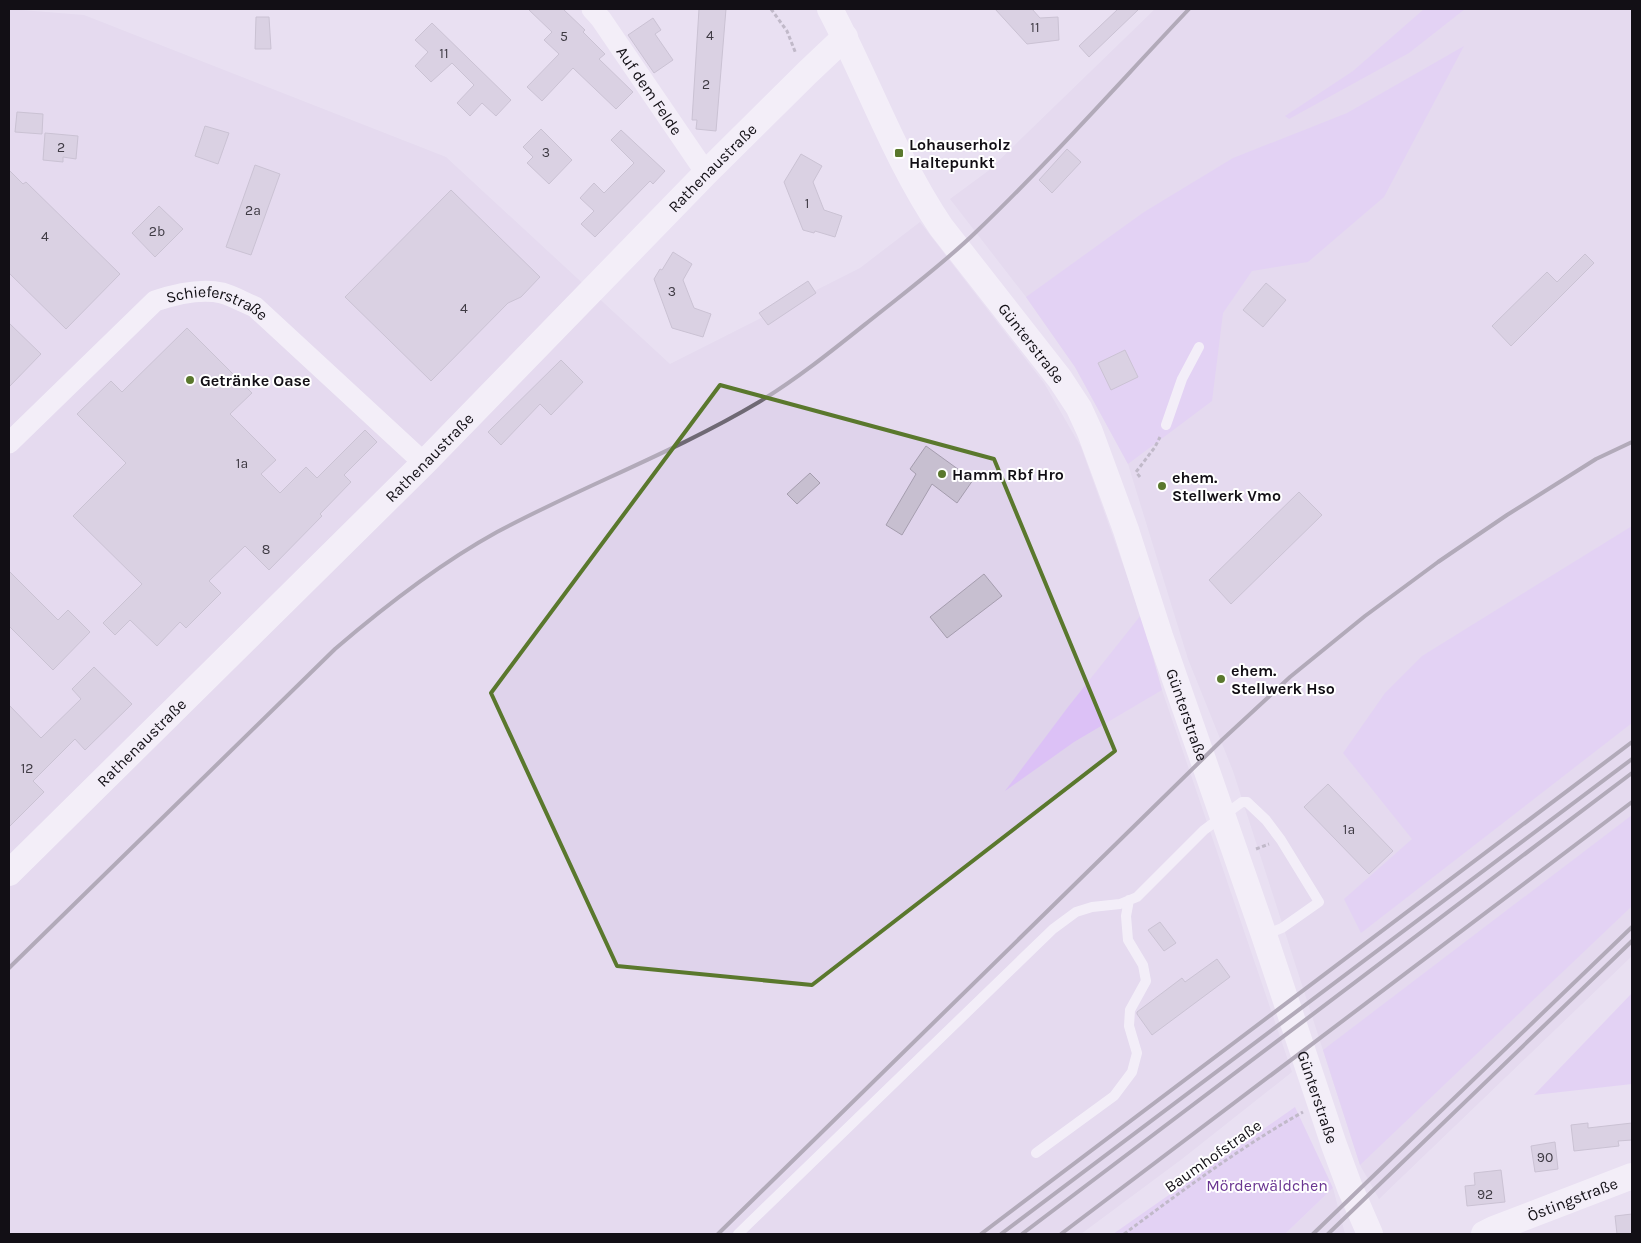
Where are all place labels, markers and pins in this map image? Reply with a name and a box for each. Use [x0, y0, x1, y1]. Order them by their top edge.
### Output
place label: Lohauserholz Haltepunkt [909, 135, 1010, 172]
marker: Lohauserholz Haltepunkt [893, 147, 905, 159]
place label: Getränke Oase [200, 371, 310, 390]
marker: Getränke Oase [184, 374, 196, 386]
place label: Hamm Rbf Hro [952, 465, 1064, 484]
marker: Hamm Rbf Hro [936, 468, 948, 480]
place label: ehem. Stellwerk Vmo [1172, 468, 1281, 505]
marker: ehem. Stellwerk Vmo [1156, 480, 1168, 492]
place label: ehem. Stellwerk Hso [1231, 661, 1335, 698]
marker: ehem. Stellwerk Hso [1215, 673, 1227, 685]

